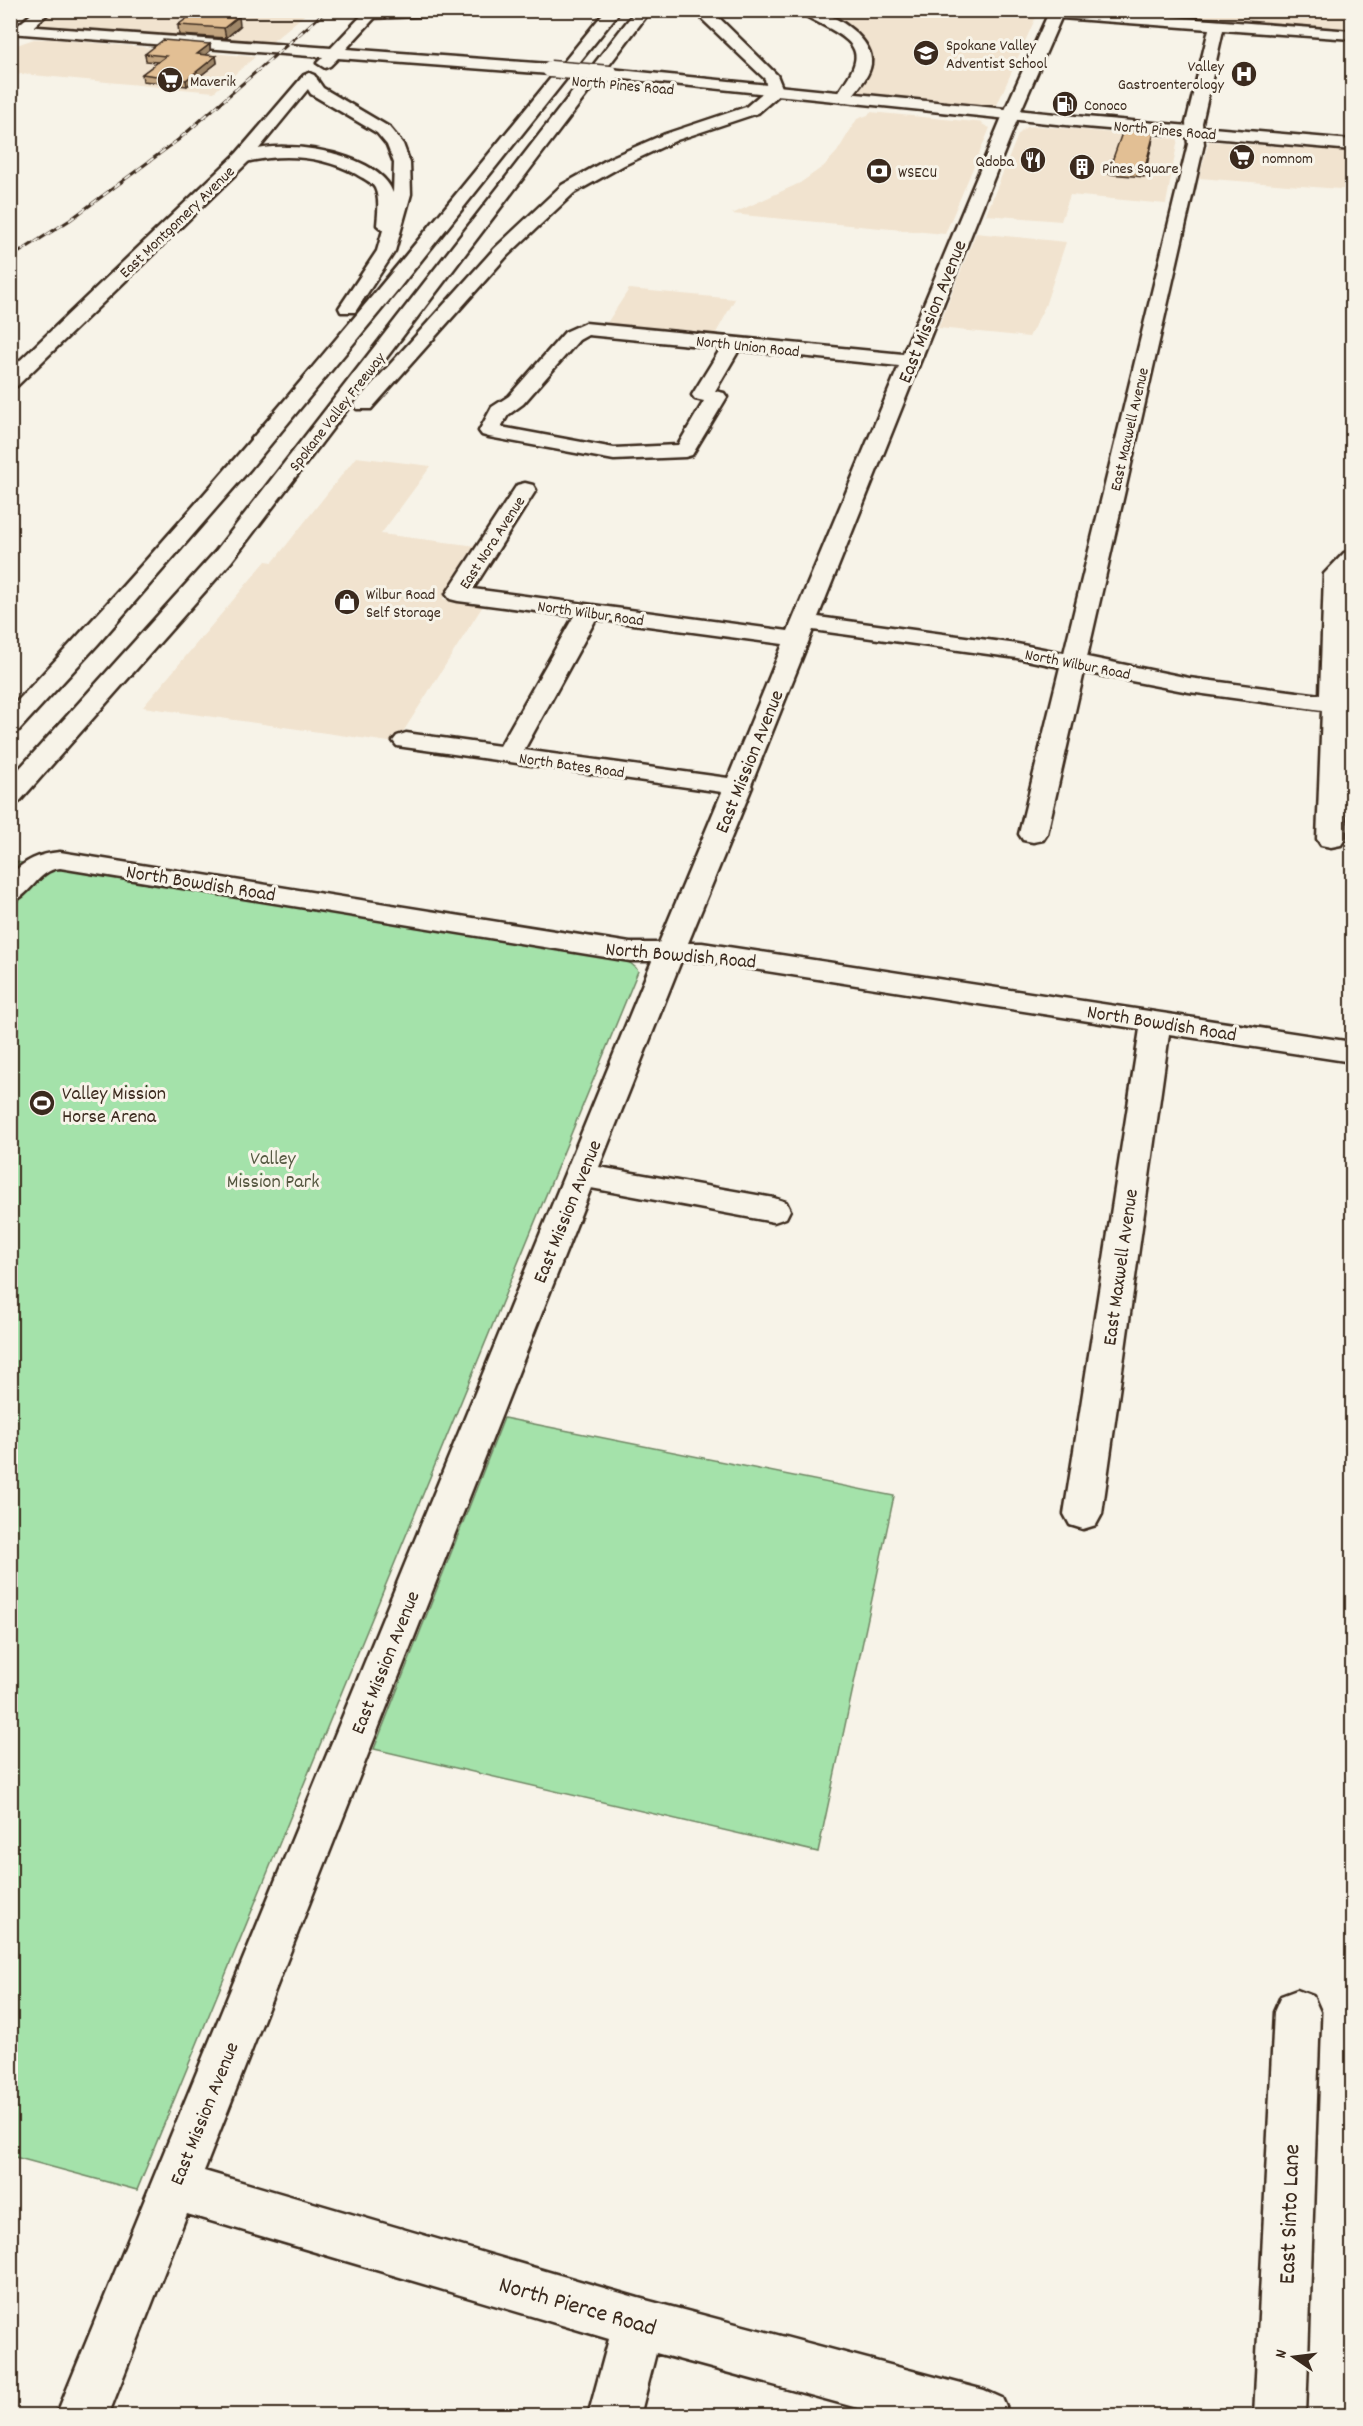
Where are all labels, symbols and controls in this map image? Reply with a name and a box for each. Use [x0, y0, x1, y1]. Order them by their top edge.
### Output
place label: Spokane Valley Adventist School [946, 35, 1048, 76]
school or university icon: Spokane Valley Adventist School [911, 38, 941, 68]
place label: Valley Gastroenterology [1118, 56, 1225, 97]
hospital icon: Valley Gastroenterology [1229, 59, 1259, 89]
supermarket icon: Maverik [155, 65, 185, 95]
place label: Maverik [190, 71, 236, 94]
street label: North Pines Road [571, 71, 675, 102]
fuel station icon: Conoco [1050, 89, 1080, 119]
place label: Conoco [1084, 95, 1127, 118]
street label: North Pines Road [1113, 116, 1217, 147]
supermarket icon: nomnom [1227, 142, 1257, 172]
restaurant icon: Qdoba [1018, 145, 1048, 175]
place label: nomnom [1262, 148, 1313, 171]
place label: Qdoba [976, 151, 1014, 174]
building icon: Pines Square [1067, 152, 1097, 182]
bank icon: WSECU [864, 156, 894, 186]
place label: Pines Square [1102, 158, 1179, 181]
street label: East Montgomery Avenue [115, 161, 241, 284]
place label: WSECU [898, 162, 937, 185]
street label: East Mission Avenue [892, 236, 975, 388]
street label: North Union Road [695, 331, 801, 364]
street label: Spokane Valley Freeway [284, 348, 392, 477]
street label: East Maxwell Avenue [1105, 365, 1156, 494]
street label: East Nora Avenue [454, 492, 532, 594]
place label: Wilbur Road Self Storage [366, 584, 441, 625]
shop icon: Wilbur Road Self Storage [332, 587, 362, 617]
street label: North Wilbur Road [536, 596, 645, 633]
street label: North Wilbur Road [1023, 644, 1132, 687]
street label: East Mission Avenue [709, 686, 792, 838]
street label: North Bates Road [517, 748, 626, 785]
street label: North Bowdish Road [124, 859, 277, 911]
street label: North Bowdish Road [604, 936, 757, 978]
street label: North Bowdish Road [1085, 999, 1238, 1051]
place label: Valley Mission Horse Arena [62, 1081, 166, 1132]
sports icon: Valley Mission Horse Arena [27, 1088, 57, 1118]
street label: East Mission Avenue [527, 1136, 610, 1288]
park label: Valley Mission Park [227, 1146, 319, 1197]
street label: East Maxwell Avenue [1097, 1187, 1147, 1348]
street label: East Mission Avenue [345, 1587, 428, 1739]
street label: East Mission Avenue [164, 2038, 247, 2190]
street label: East Sinto Lane [1272, 2143, 1310, 2285]
street label: North Pierce Road [495, 2269, 660, 2347]
north arrow [1264, 2327, 1324, 2387]
text: N [1270, 2347, 1294, 2361]

